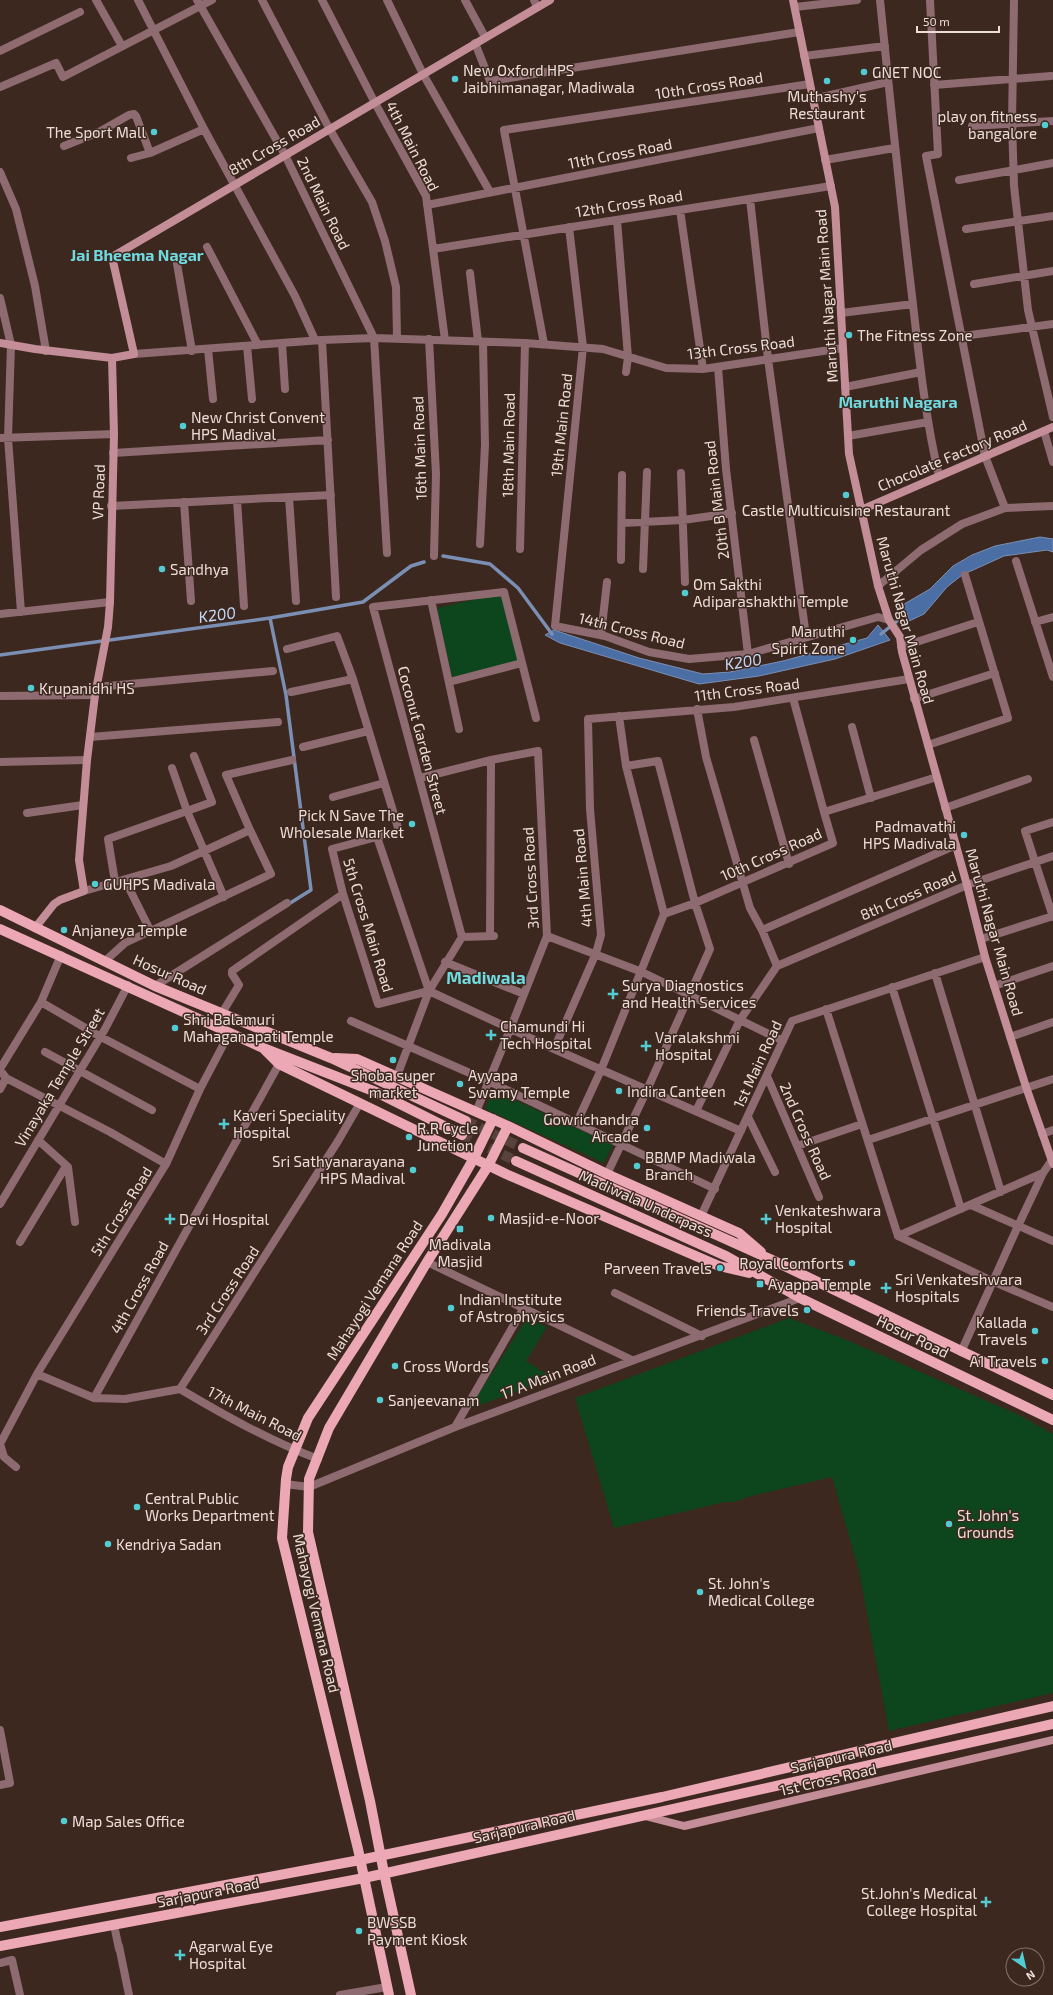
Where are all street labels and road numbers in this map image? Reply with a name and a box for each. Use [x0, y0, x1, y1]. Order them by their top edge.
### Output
street label: 10th Cross Road [654, 68, 764, 102]
street label: 4th Main Road [383, 98, 443, 194]
street label: 8th Cross Road [225, 111, 323, 179]
street label: 11th Cross Road [566, 134, 674, 172]
street label: 2nd Main Road [294, 154, 354, 252]
street label: 12th Cross Road [574, 186, 684, 220]
street label: Maruthi Nagar Main Road [811, 209, 841, 383]
street label: 13th Cross Road [686, 331, 796, 363]
street label: 19th Main Road [547, 372, 575, 478]
street label: 18th Main Road [498, 393, 518, 497]
street label: 16th Main Road [408, 396, 430, 500]
street label: Chocolate Factory Road [875, 415, 1029, 495]
street label: 20th B Main Road [700, 440, 732, 560]
street label: VP Road [88, 464, 108, 520]
street label: Maruthi Nagar Main Road [873, 534, 939, 706]
street label: 14th Cross Road [577, 608, 687, 652]
street label: Coconut Garden Street [395, 664, 452, 817]
street label: 11th Cross Road [693, 674, 801, 704]
street label: 10th Cross Road [718, 824, 824, 884]
street label: 3rd Cross Road [518, 827, 542, 929]
street label: 4th Main Road [569, 828, 595, 928]
street label: Maruthi Nagar Main Road [962, 846, 1028, 1018]
street label: 5th Cross Main Road [340, 856, 398, 994]
street label: 8th Cross Road [857, 867, 959, 923]
street label: Hosur Road [131, 950, 209, 998]
street label: Vinayaka Temple Street [10, 1004, 108, 1150]
street label: 1st Main Road [729, 1017, 785, 1111]
street label: 2nd Cross Road [776, 1079, 836, 1183]
street label: 5th Cross Road [86, 1163, 156, 1259]
street label: Madiwala Underpass [577, 1166, 715, 1240]
street label: Mahayogi Vemana Road [322, 1217, 426, 1363]
street label: 4th Cross Road [106, 1238, 172, 1336]
street label: 3rd Cross Road [192, 1242, 262, 1338]
street label: Hosur Road [874, 1311, 952, 1361]
street label: 17 A Main Road [498, 1350, 598, 1402]
street label: 17th Main Road [205, 1382, 305, 1444]
street label: Mahayogi Vemana Road [290, 1532, 344, 1694]
street label: Sarjapura Road [788, 1736, 894, 1777]
street label: 1st Cross Road [778, 1759, 878, 1799]
street label: Sarjapura Road [471, 1806, 577, 1847]
street label: Sarjapura Road [155, 1873, 261, 1912]

